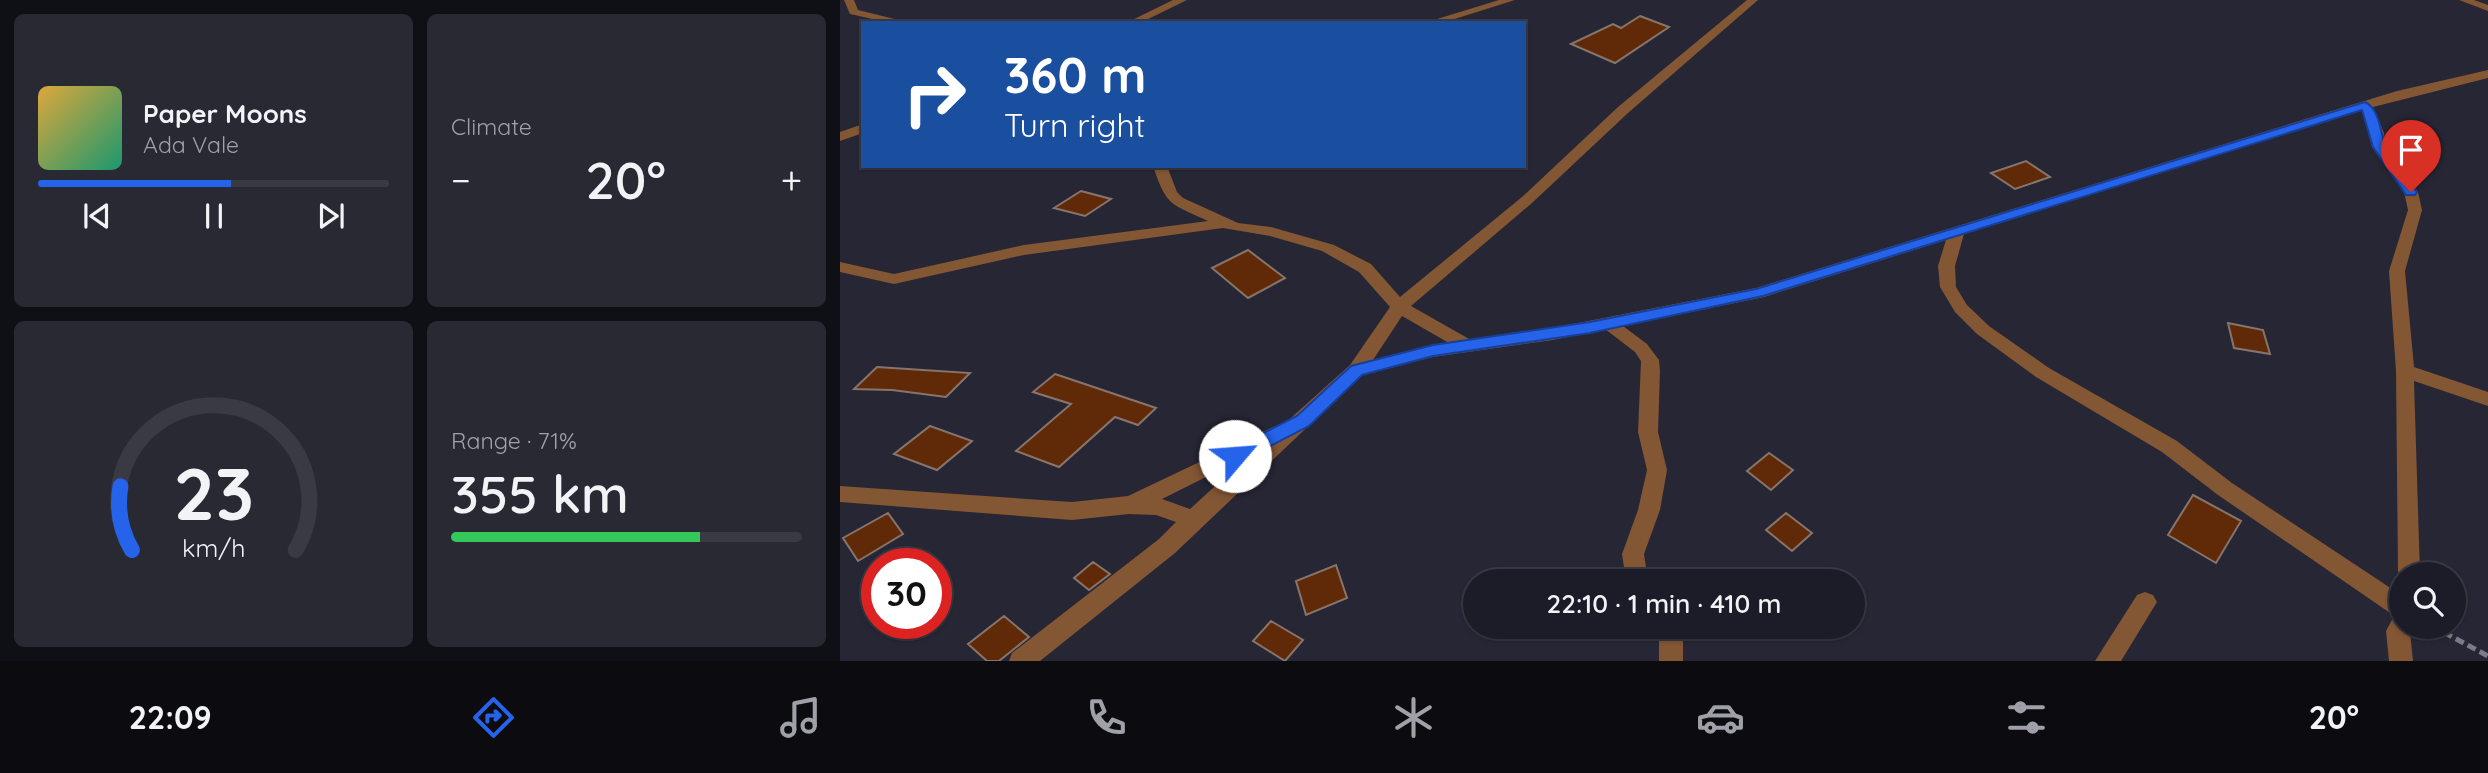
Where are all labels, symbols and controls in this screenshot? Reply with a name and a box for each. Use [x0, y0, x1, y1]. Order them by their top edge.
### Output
text: 360 m [1004, 44, 1146, 105]
icon: right [889, 49, 980, 140]
text: Paper Moons [143, 97, 307, 130]
text: Turn right [1004, 105, 1145, 145]
text: Climate [451, 112, 532, 141]
pin [2381, 120, 2441, 192]
text: Ada Vale [143, 130, 239, 159]
icon: arrive [2392, 131, 2430, 169]
text: 20° [585, 147, 666, 212]
text: − [451, 156, 471, 204]
text: + [781, 156, 802, 204]
icon: previous [78, 197, 116, 235]
icon: pause [195, 197, 233, 235]
icon: next [312, 197, 350, 235]
position arrow [1198, 419, 1272, 493]
text: Range · 71% [451, 426, 577, 455]
text: 23 [173, 447, 254, 538]
text: 355 km [451, 461, 629, 526]
text: km/h [182, 532, 245, 563]
speed limit sign: 30 [861, 548, 952, 639]
map controls [2389, 562, 2466, 639]
button: search [2389, 562, 2466, 639]
text: 22:10 · 1 min · 410 m [1547, 587, 1781, 620]
icon: directions [469, 693, 518, 742]
icon: music [776, 693, 825, 742]
icon: phone [1082, 693, 1131, 742]
icon: climate [1389, 693, 1438, 742]
icon: car [1696, 693, 1745, 742]
icon: filters [2002, 693, 2051, 742]
text: 22:09 [129, 697, 212, 737]
text: 20° [2309, 697, 2359, 737]

